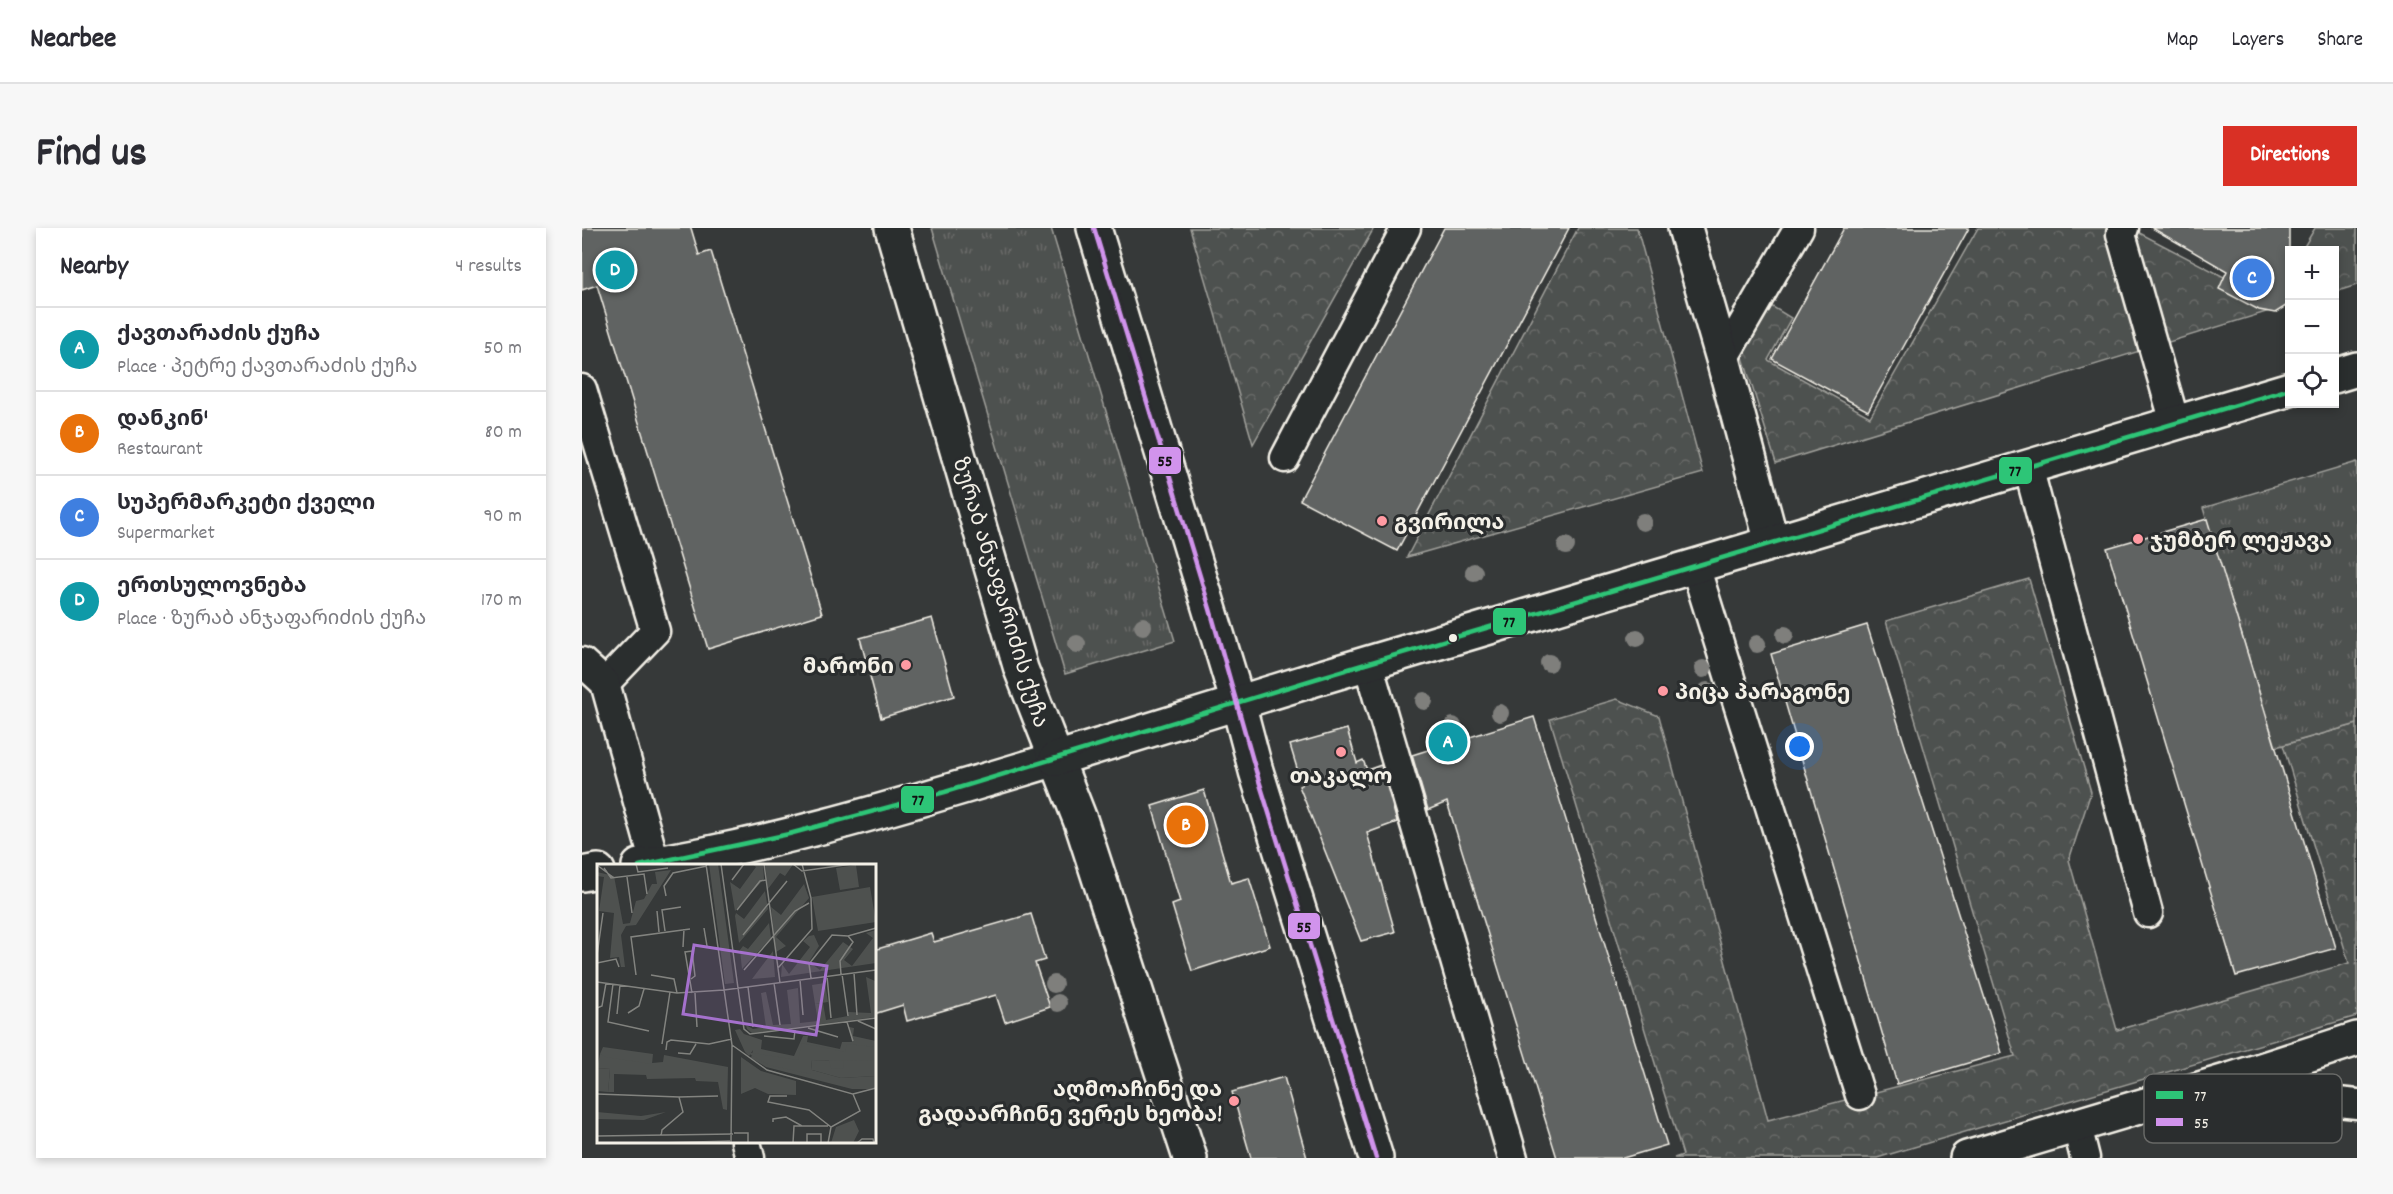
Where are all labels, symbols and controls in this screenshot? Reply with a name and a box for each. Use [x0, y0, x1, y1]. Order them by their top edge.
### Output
text: Nearbee [30, 21, 116, 61]
text: Map [2167, 26, 2198, 56]
text: Layers [2231, 26, 2284, 56]
text: Share [2317, 26, 2363, 56]
text: Find us [36, 126, 147, 186]
button: Directions [2223, 126, 2357, 186]
map controls [2285, 246, 2339, 408]
button: + [2285, 246, 2339, 300]
pin: D [596, 248, 634, 292]
text: Nearby [60, 249, 128, 286]
text: 4 results [455, 253, 522, 281]
pin: C [2232, 256, 2272, 300]
button: − [2285, 300, 2339, 354]
text: ქავთარაძის ქუჩა [117, 320, 320, 351]
text: A [74, 335, 85, 363]
text: 50 m [484, 335, 522, 363]
text: Place · პეტრე ქავთარაძის ქუჩა [117, 354, 418, 382]
button: locate [2285, 354, 2339, 408]
text: დანკინ' [117, 405, 208, 436]
text: B [75, 419, 84, 447]
text: 80 m [485, 419, 522, 447]
text: Restaurant [117, 436, 203, 464]
line badge: 55 [1148, 446, 1182, 475]
text: 55 [1158, 451, 1172, 474]
street label: ზურაბ ანჯაფარიძის ქუჩა [943, 454, 1055, 732]
line badge: 77 [1998, 456, 2033, 485]
text: 77 [2009, 461, 2021, 484]
text: სუპერმარკეტი ქველი [117, 489, 375, 520]
text: C [75, 503, 84, 531]
text: 90 m [484, 503, 522, 531]
place label: გვირილა [1394, 509, 1504, 540]
marker: გვირილა [1375, 514, 1389, 528]
text: Supermarket [117, 520, 215, 548]
place label: ჯუმბერ ლეჟავა [2150, 527, 2332, 558]
marker: ჯუმბერ ლეჟავა [2131, 532, 2145, 546]
text: ერთსულოვნება [117, 572, 307, 603]
text: D [74, 587, 85, 615]
text: 170 m [481, 587, 522, 615]
text: Place · ზურაბ ანჯაფარიძის ქუჩა [117, 606, 426, 634]
line badge: 77 [1492, 607, 1527, 636]
text: 77 [1503, 612, 1515, 635]
unlabelled marker [1447, 632, 1459, 644]
place label: მარონი [803, 653, 894, 684]
marker: მარონი [899, 658, 913, 672]
place label: პიცა პარაგონე [1675, 679, 1851, 710]
marker: პიცა პარაგონე [1656, 684, 1670, 698]
pin: A [1428, 720, 1468, 764]
your location [1785, 732, 1814, 761]
marker: თაკალო [1334, 745, 1348, 759]
place label: თაკალო [1290, 763, 1392, 794]
line badge: 77 [900, 785, 935, 814]
text: 77 [912, 790, 924, 813]
pin: B [1166, 802, 1206, 848]
inset map [597, 864, 876, 1143]
line badge: 55 [1287, 912, 1321, 940]
text: 55 [1297, 917, 1311, 940]
legend [2144, 1074, 2342, 1143]
place label: აღმოაჩინე და გადაარჩინე ვერეს ხეობა! [918, 1076, 1222, 1132]
text: 77 [2194, 1086, 2206, 1109]
marker: აღმოაჩინე და გადაარჩინე ვერეს ხეობა! [1227, 1094, 1241, 1108]
text: 55 [2194, 1113, 2209, 1136]

